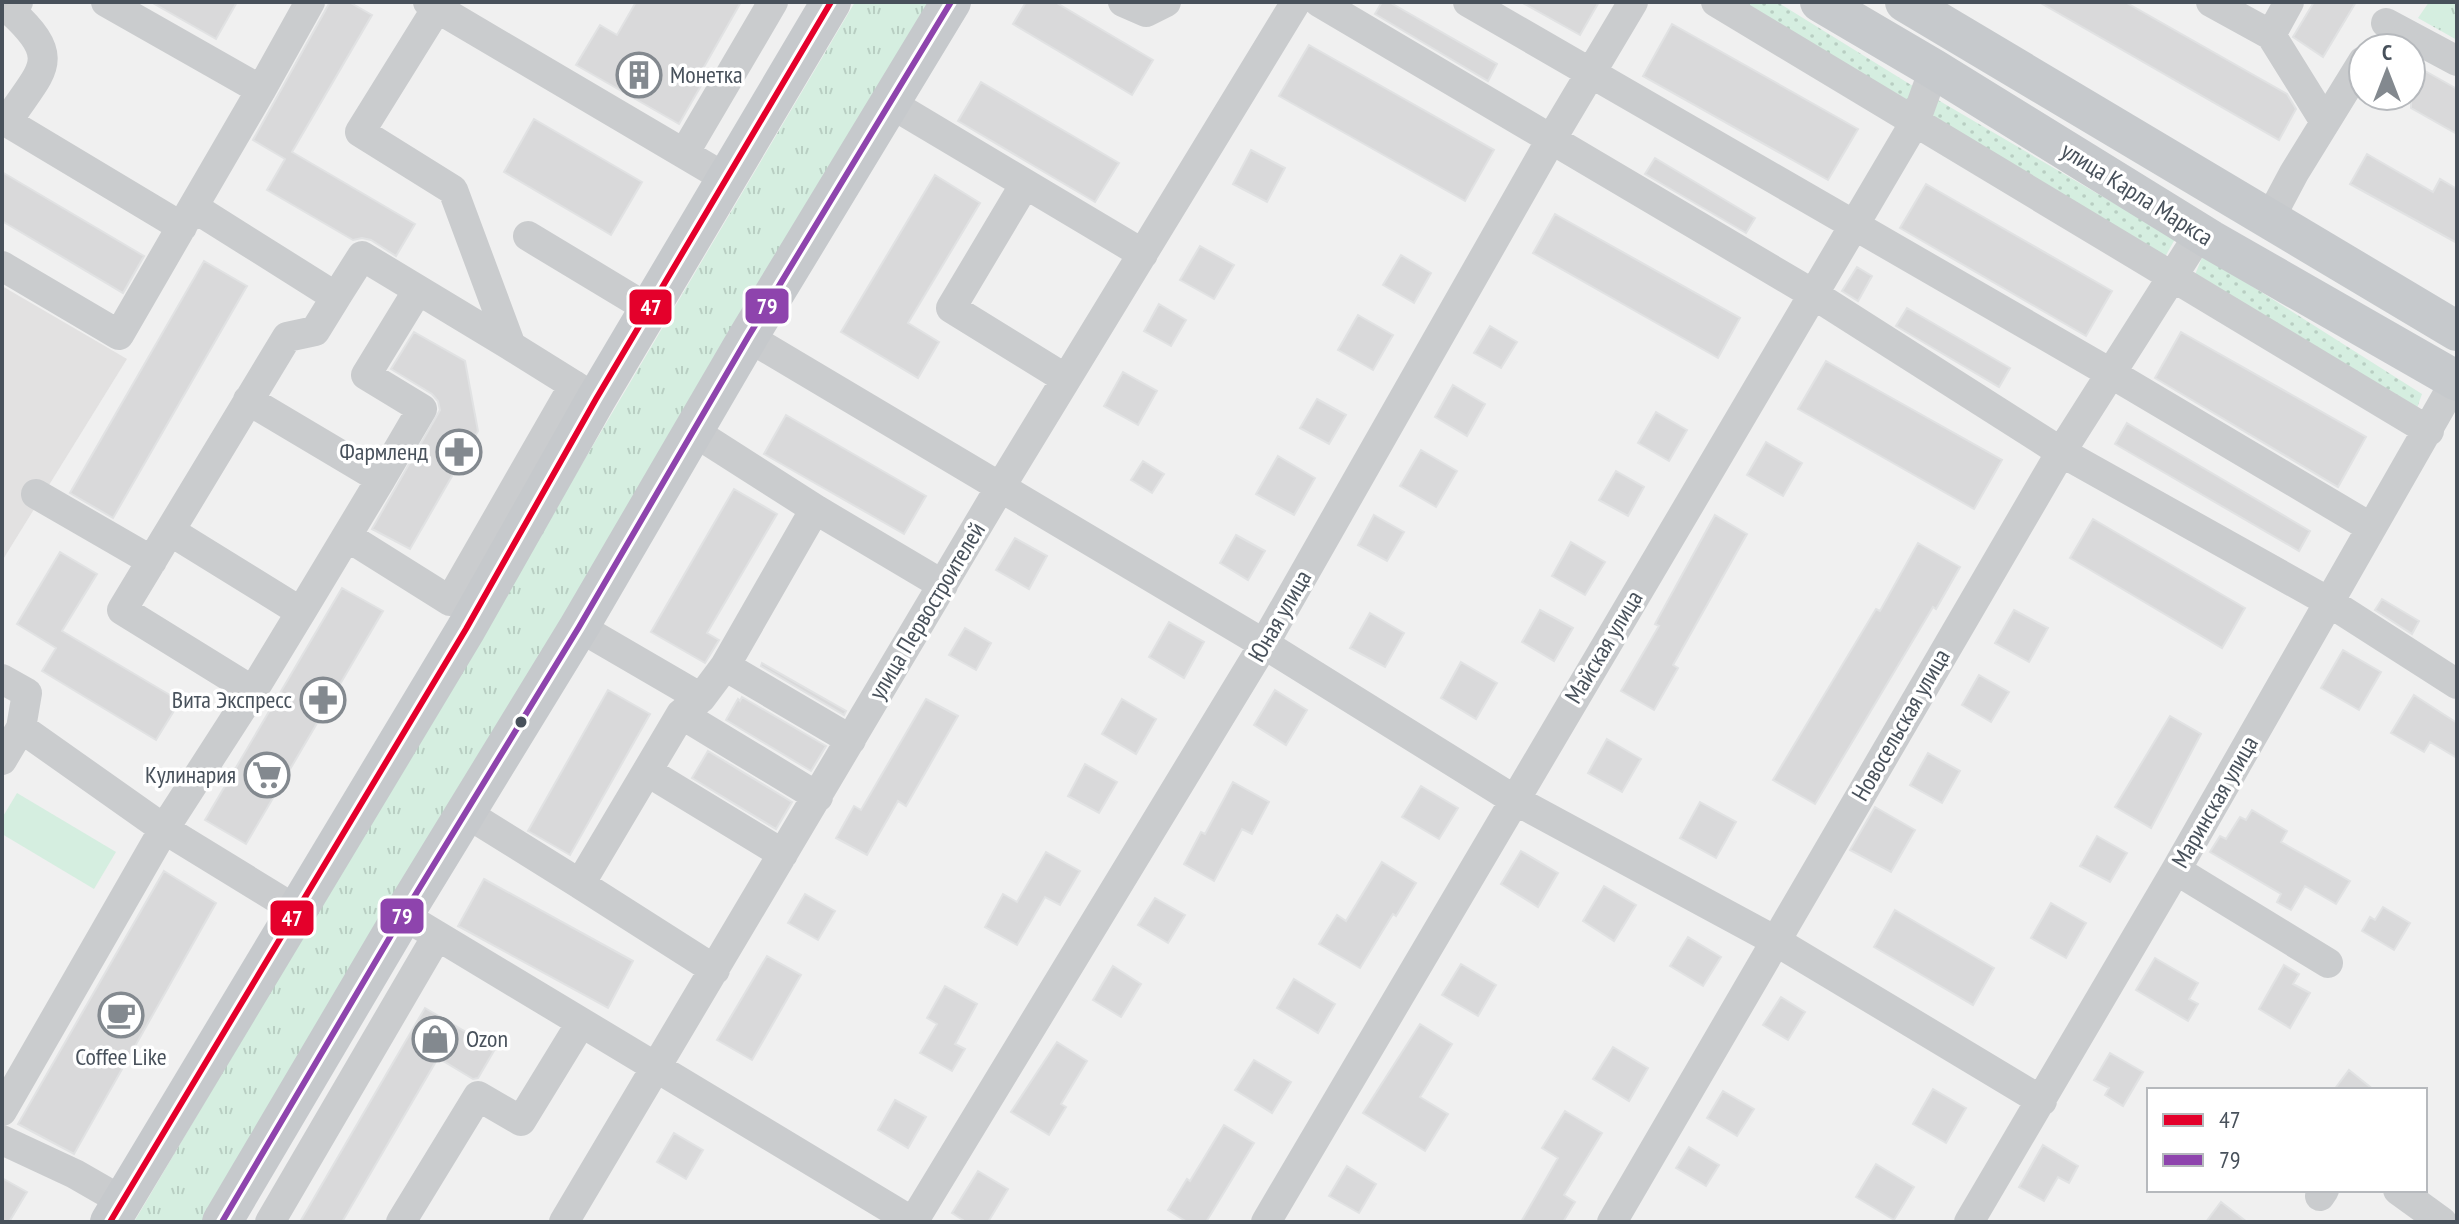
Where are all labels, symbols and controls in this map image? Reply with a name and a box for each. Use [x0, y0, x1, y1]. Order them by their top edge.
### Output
north arrow [2347, 32, 2427, 112]
text: С [2382, 38, 2392, 66]
building icon: Монетка [615, 51, 663, 99]
place label: Монетка [670, 59, 743, 90]
street label: улица Карла Маркса [2056, 135, 2219, 253]
line badge: 79 [744, 287, 790, 325]
line badge: 47 [628, 288, 673, 326]
text: 79 [756, 292, 778, 320]
text: 47 [640, 293, 662, 321]
pharmacy icon: Фармленд [435, 428, 483, 476]
place label: Фармленд [340, 436, 428, 467]
street label: улица Первостроителей [861, 516, 992, 705]
street label: Юная улица [1241, 564, 1318, 667]
street label: Майская улица [1558, 585, 1649, 709]
street label: Новосельская улица [1845, 643, 1957, 806]
pharmacy icon: Вита Экспресс [299, 676, 347, 724]
place label: Вита Экспресс [172, 684, 292, 715]
unlabelled marker [513, 714, 529, 730]
street label: Маринская улица [2164, 730, 2265, 873]
supermarket icon: Кулинария [243, 751, 291, 799]
place label: Кулинария [145, 759, 236, 790]
line badge: 79 [379, 897, 425, 935]
line badge: 47 [269, 899, 315, 937]
text: 79 [391, 902, 413, 930]
text: 47 [281, 904, 303, 932]
cafe icon: Coffee Like [97, 991, 145, 1039]
shop icon: Ozon [411, 1015, 459, 1063]
place label: Ozon [466, 1023, 508, 1054]
place label: Coffee Like [75, 1041, 167, 1072]
legend [2147, 1088, 2427, 1192]
text: 47 [2219, 1104, 2241, 1135]
text: 79 [2219, 1144, 2241, 1175]

